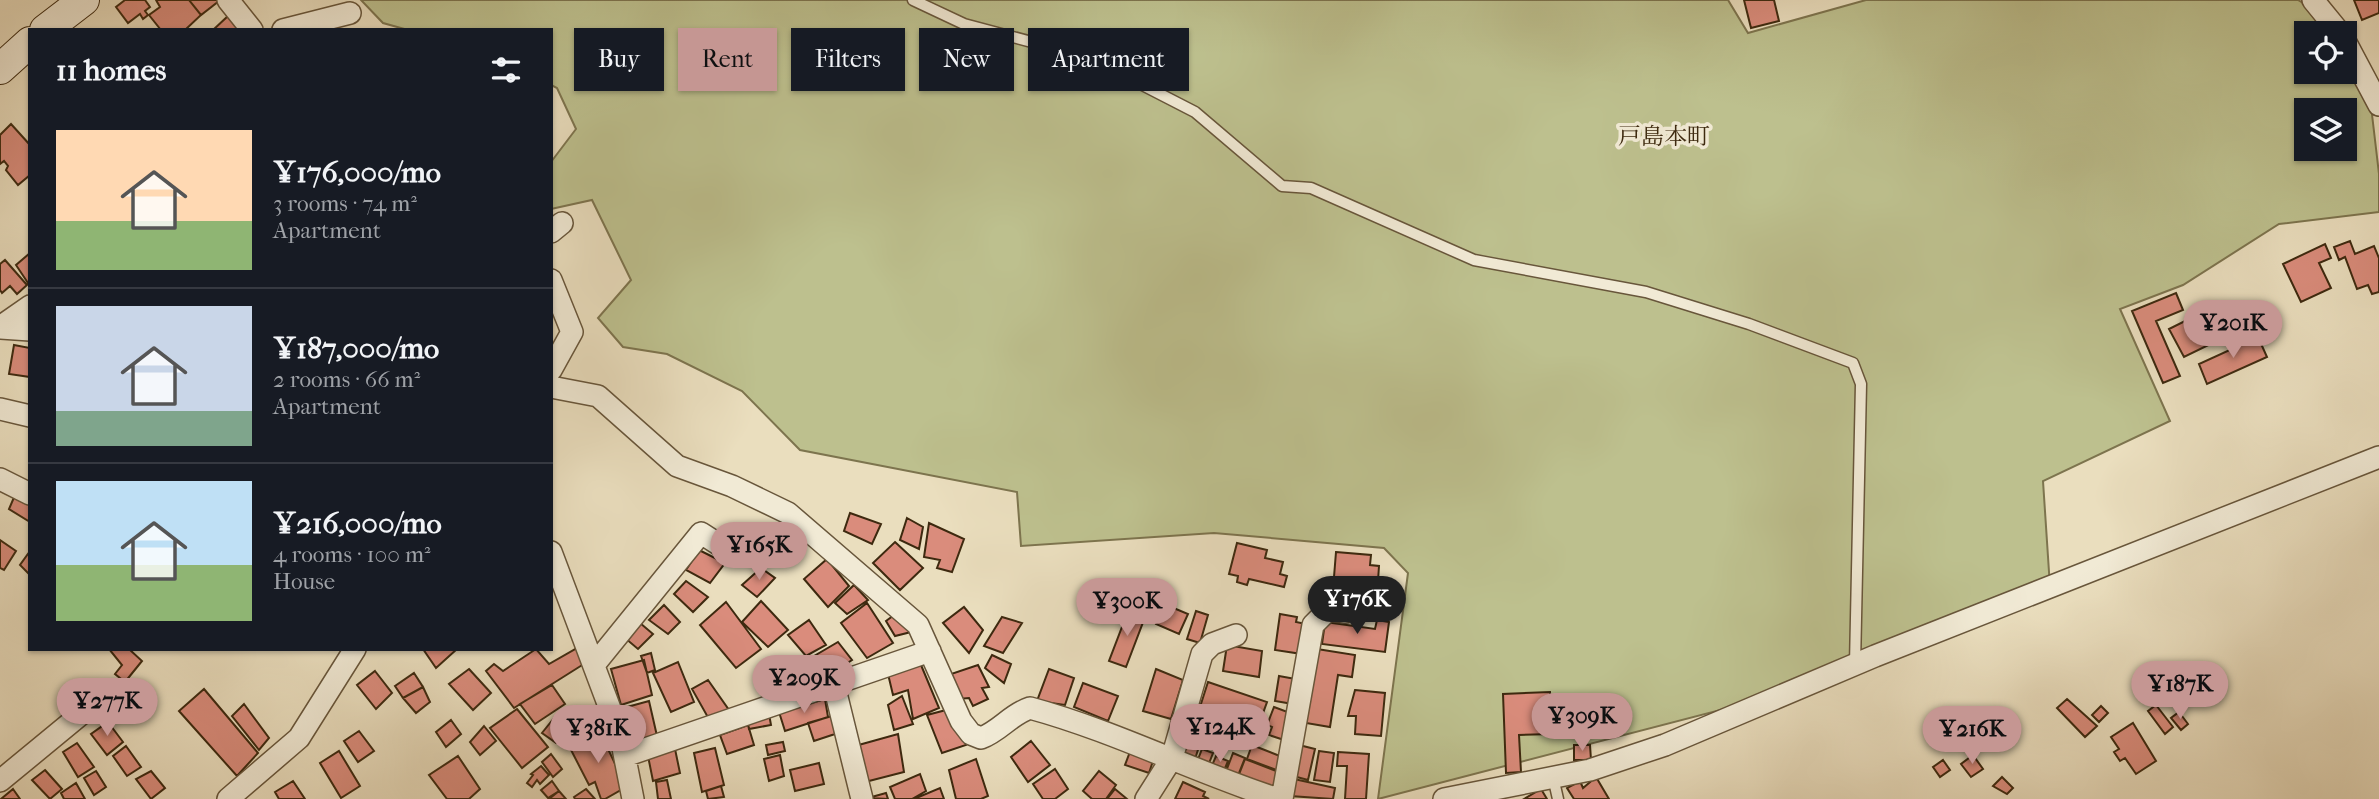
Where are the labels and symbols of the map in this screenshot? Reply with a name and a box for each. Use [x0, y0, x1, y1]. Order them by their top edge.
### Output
district label: 戸島本町 [1618, 123, 1710, 150]
pin: ¥201K [2184, 300, 2282, 360]
pin: ¥165K [710, 522, 808, 582]
pin: ¥176K [1308, 576, 1406, 636]
pin: ¥300K [1078, 578, 1176, 638]
pin: ¥209K [755, 656, 853, 715]
pin: ¥187K [2131, 662, 2229, 721]
pin: ¥277K [58, 678, 156, 738]
pin: ¥309K [1533, 694, 1631, 753]
pin: ¥124K [1171, 704, 1269, 764]
pin: ¥381K [549, 706, 647, 765]
pin: ¥216K [1923, 706, 2021, 766]

